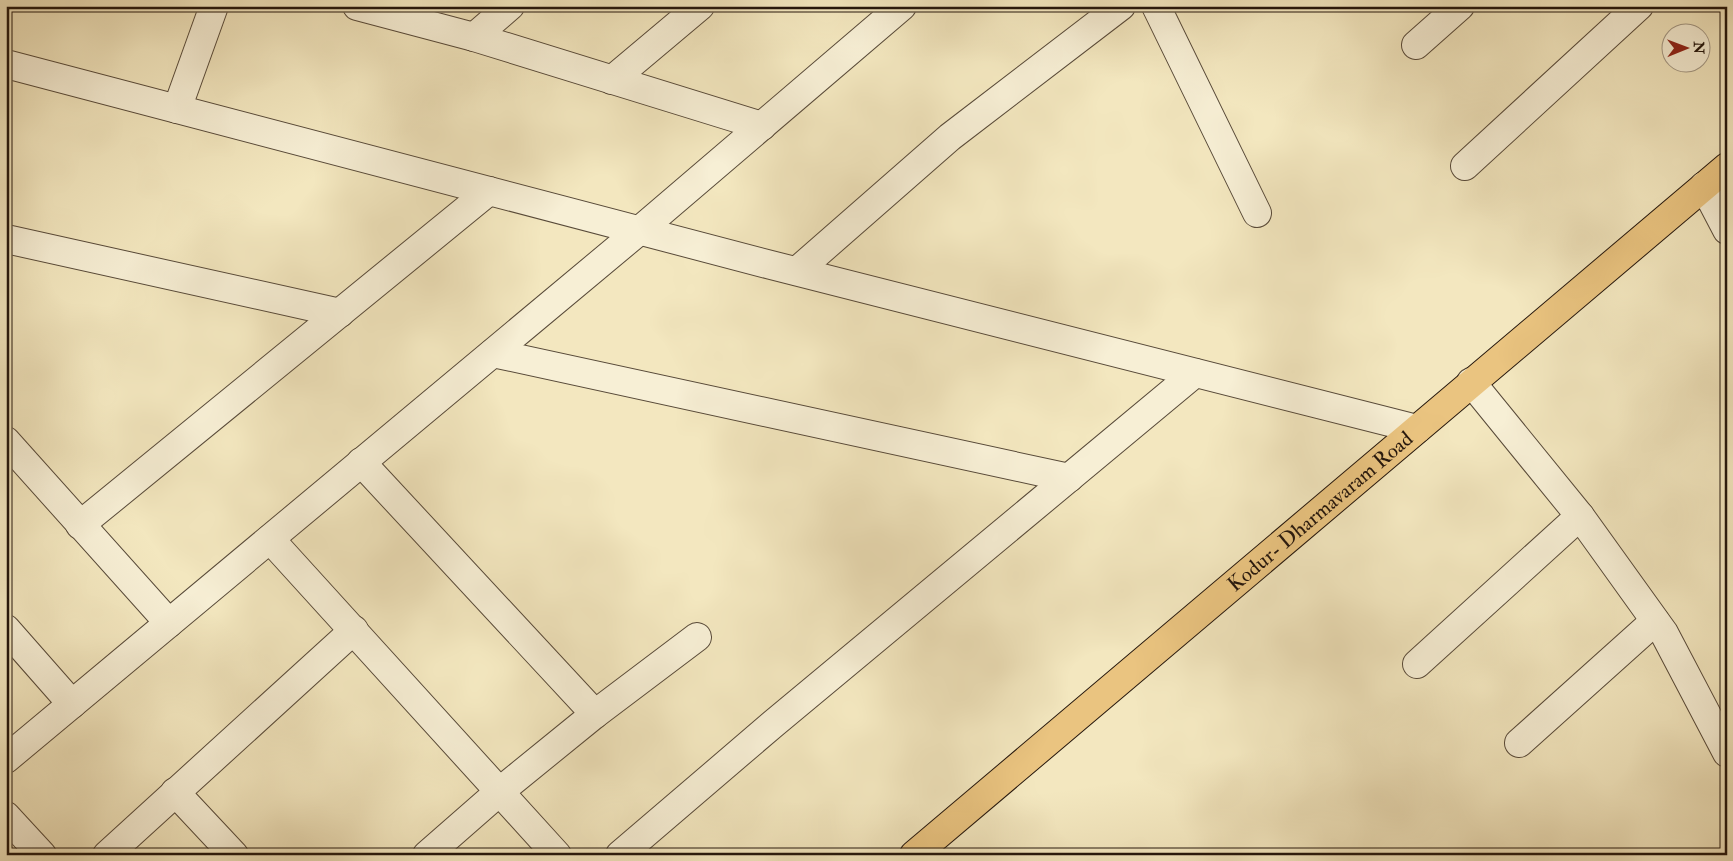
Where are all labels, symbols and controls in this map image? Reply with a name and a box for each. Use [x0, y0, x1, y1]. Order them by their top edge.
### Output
north arrow [1660, 22, 1710, 72]
text: N [1690, 40, 1707, 55]
street label: Kodur- Dharmavaram Road [1222, 425, 1419, 597]

